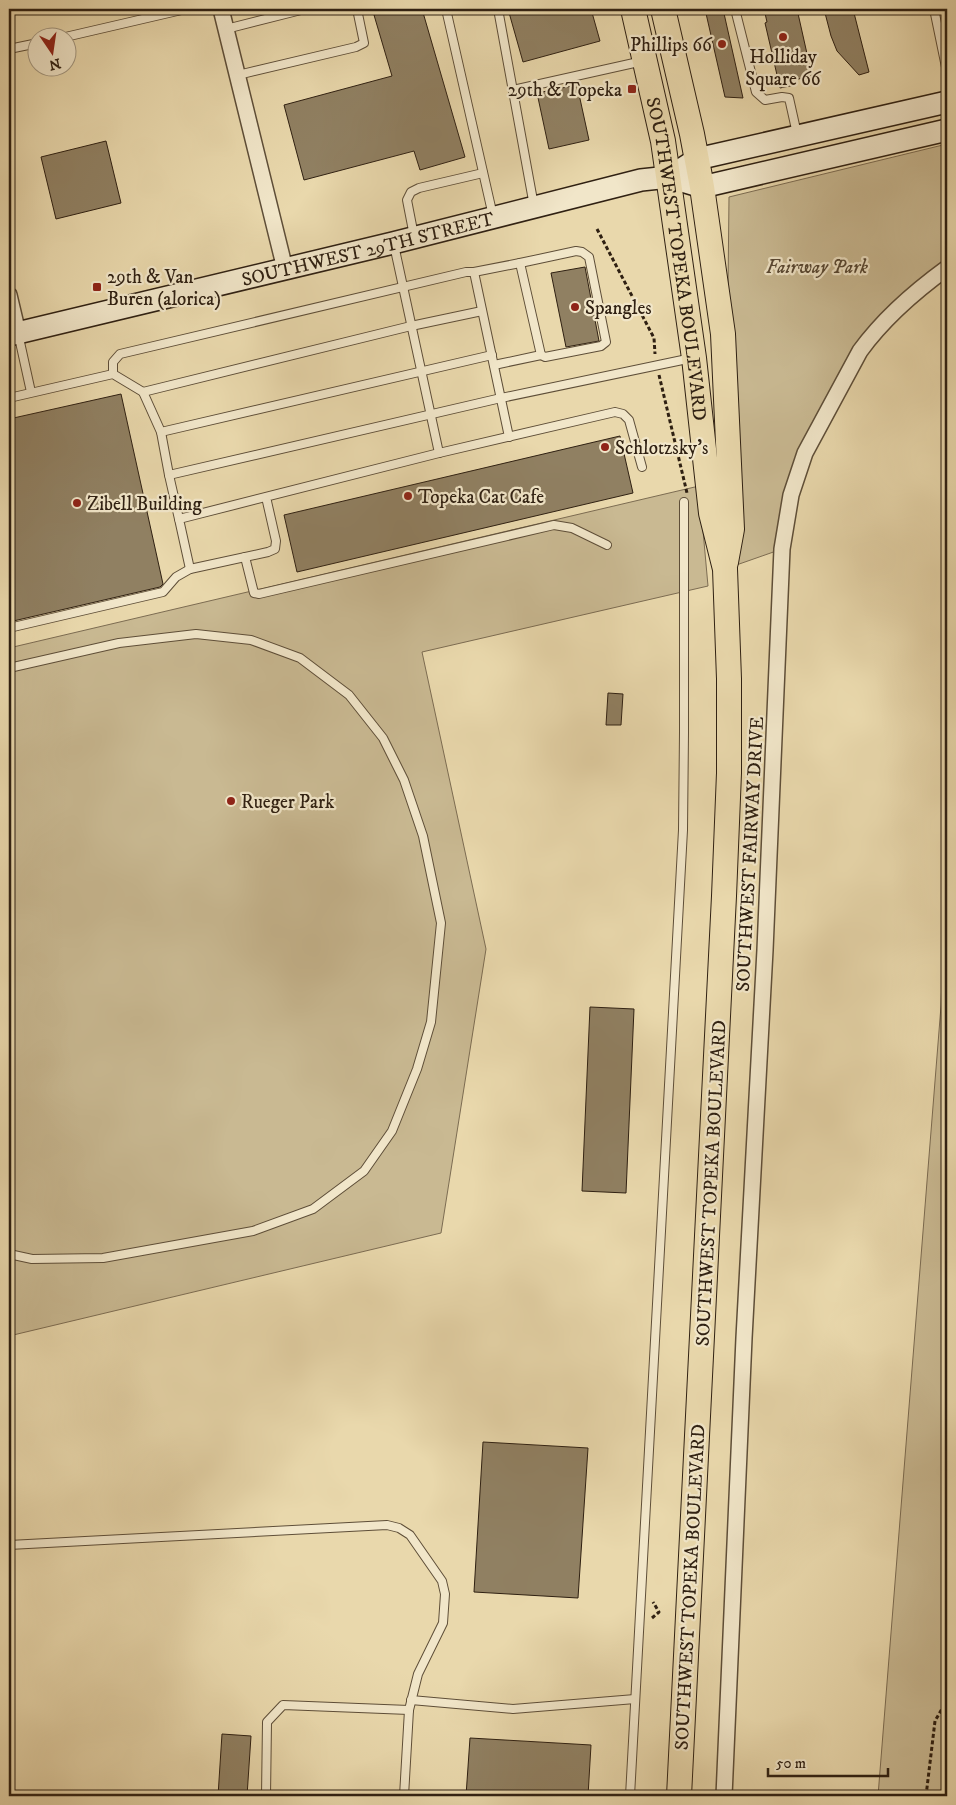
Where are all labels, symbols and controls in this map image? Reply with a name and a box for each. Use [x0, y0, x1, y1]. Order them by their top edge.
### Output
north arrow [28, 28, 78, 78]
marker: Holliday Square 66 [777, 31, 789, 43]
place label: Phillips 66 [630, 34, 713, 57]
marker: Phillips 66 [716, 38, 728, 50]
place label: Holliday Square 66 [745, 46, 822, 92]
text: N [47, 54, 62, 74]
place label: 29th & Topeka [508, 79, 622, 102]
marker: 29th & Topeka [626, 83, 638, 95]
street label: SOUTHWEST TOPEKA BOULEVARD [640, 95, 711, 422]
street label: SOUTHWEST 29TH STREET [239, 208, 497, 292]
park label: Fairway Park [766, 256, 868, 279]
place label: 29th & Van Buren (alorica) [107, 266, 221, 311]
marker: 29th & Van Buren (alorica) [91, 281, 103, 293]
place label: Spangles [585, 297, 652, 320]
marker: Spangles [569, 301, 581, 313]
place label: Schlotzsky's [615, 437, 708, 460]
marker: Schlotzsky's [599, 441, 611, 453]
place label: Topeka Cat Cafe [418, 486, 544, 509]
marker: Topeka Cat Cafe [402, 490, 414, 502]
place label: Zibell Building [87, 493, 202, 516]
marker: Zibell Building [71, 497, 83, 509]
street label: SOUTHWEST FAIRWAY DRIVE [732, 716, 769, 992]
place label: Rueger Park [241, 791, 335, 814]
marker: Rueger Park [225, 795, 237, 807]
street label: SOUTHWEST TOPEKA BOULEVARD [691, 1019, 732, 1347]
street label: SOUTHWEST TOPEKA BOULEVARD [670, 1423, 711, 1751]
scale bar [768, 1745, 888, 1777]
text: 50 m [776, 1754, 806, 1773]

